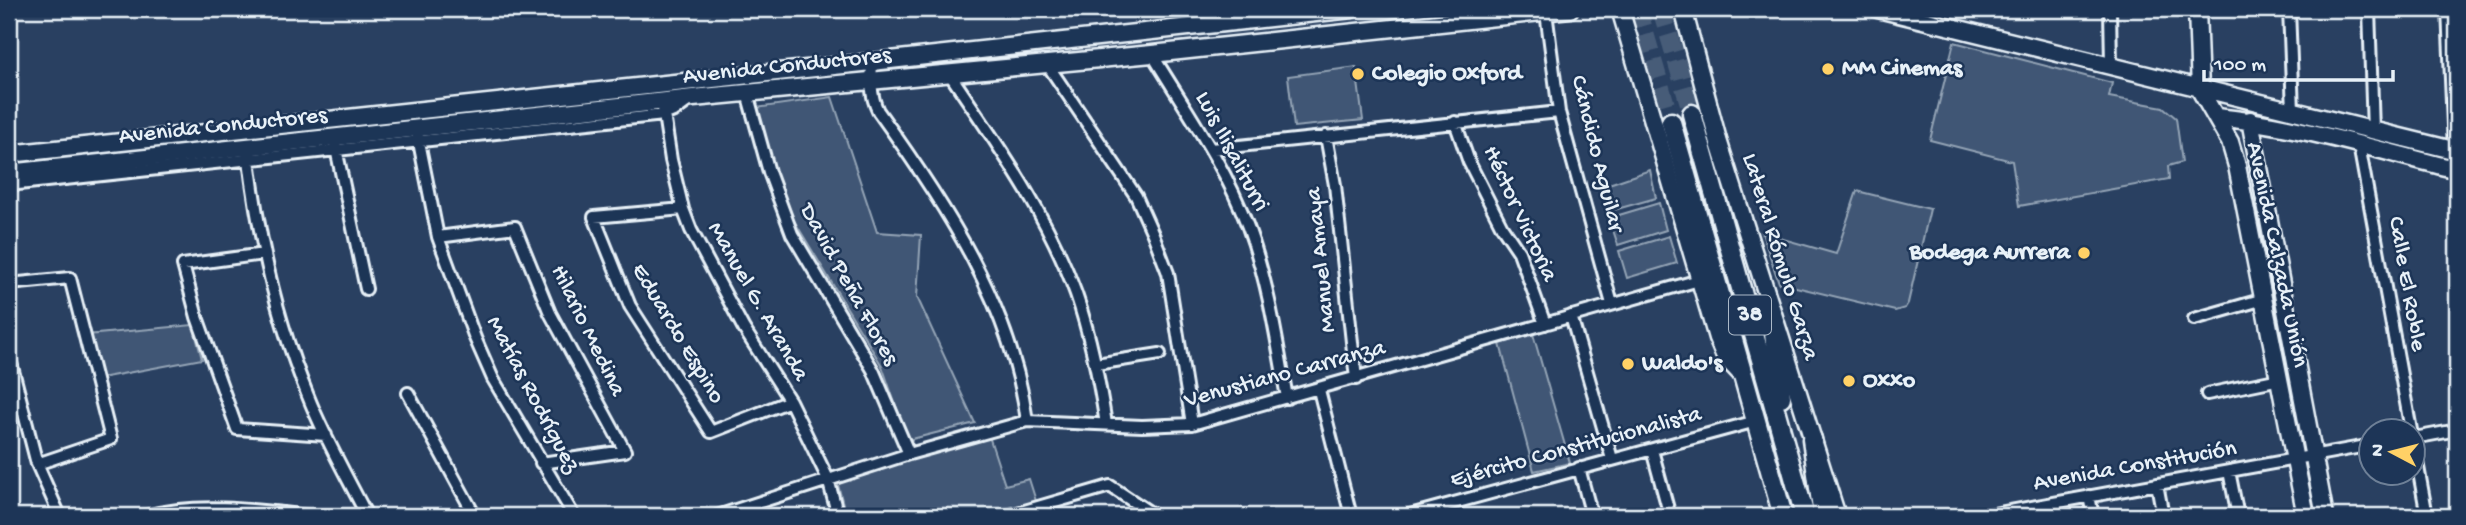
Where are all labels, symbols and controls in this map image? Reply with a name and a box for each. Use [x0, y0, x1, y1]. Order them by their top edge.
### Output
scale bar [2204, 38, 2392, 82]
street label: Avenida Conductores [681, 42, 894, 92]
text: 100 m [2213, 54, 2266, 79]
place label: MM Cinemas [1842, 55, 1963, 84]
place label: Colegio Oxford [1372, 60, 1525, 89]
marker: MM Cinemas [1820, 61, 1836, 77]
marker: Colegio Oxford [1350, 66, 1366, 82]
street label: Cándido Aguilar [1563, 73, 1630, 238]
street label: Luis Ilisaliturri [1187, 87, 1275, 217]
street label: Avenida Conductores [117, 102, 330, 152]
street label: Avenida Calzada Unión [2238, 140, 2314, 371]
street label: Héctor Victoria [1475, 141, 1563, 287]
street label: Lateral Rómulo Garza [1734, 150, 1824, 365]
street label: Manuel Amaya [1300, 185, 1344, 334]
street label: David Peña Flores [791, 197, 905, 372]
street label: Calle El Roble [2380, 214, 2432, 354]
street label: Manuel G. Aranda [700, 217, 815, 387]
place label: Bodega Aurrera [1909, 239, 2072, 268]
marker: Bodega Aurrera [2076, 245, 2092, 261]
street label: Eduardo Espino [624, 258, 730, 410]
street label: Hilario Medina [543, 261, 632, 402]
road number: 38 [1729, 296, 1771, 334]
street label: Matías Rodríguez [478, 312, 586, 480]
street label: Venustiano Carranza [1180, 334, 1389, 416]
place label: Waldo's [1641, 350, 1724, 379]
marker: Waldo's [1620, 356, 1636, 372]
place label: Oxxo [1863, 367, 1916, 396]
marker: Oxxo [1841, 373, 1857, 389]
street label: Ejército Constitucionalista [1447, 400, 1705, 496]
north arrow [2358, 416, 2428, 486]
street label: Avenida Constitución [2031, 435, 2239, 499]
text: N [2366, 443, 2391, 458]

